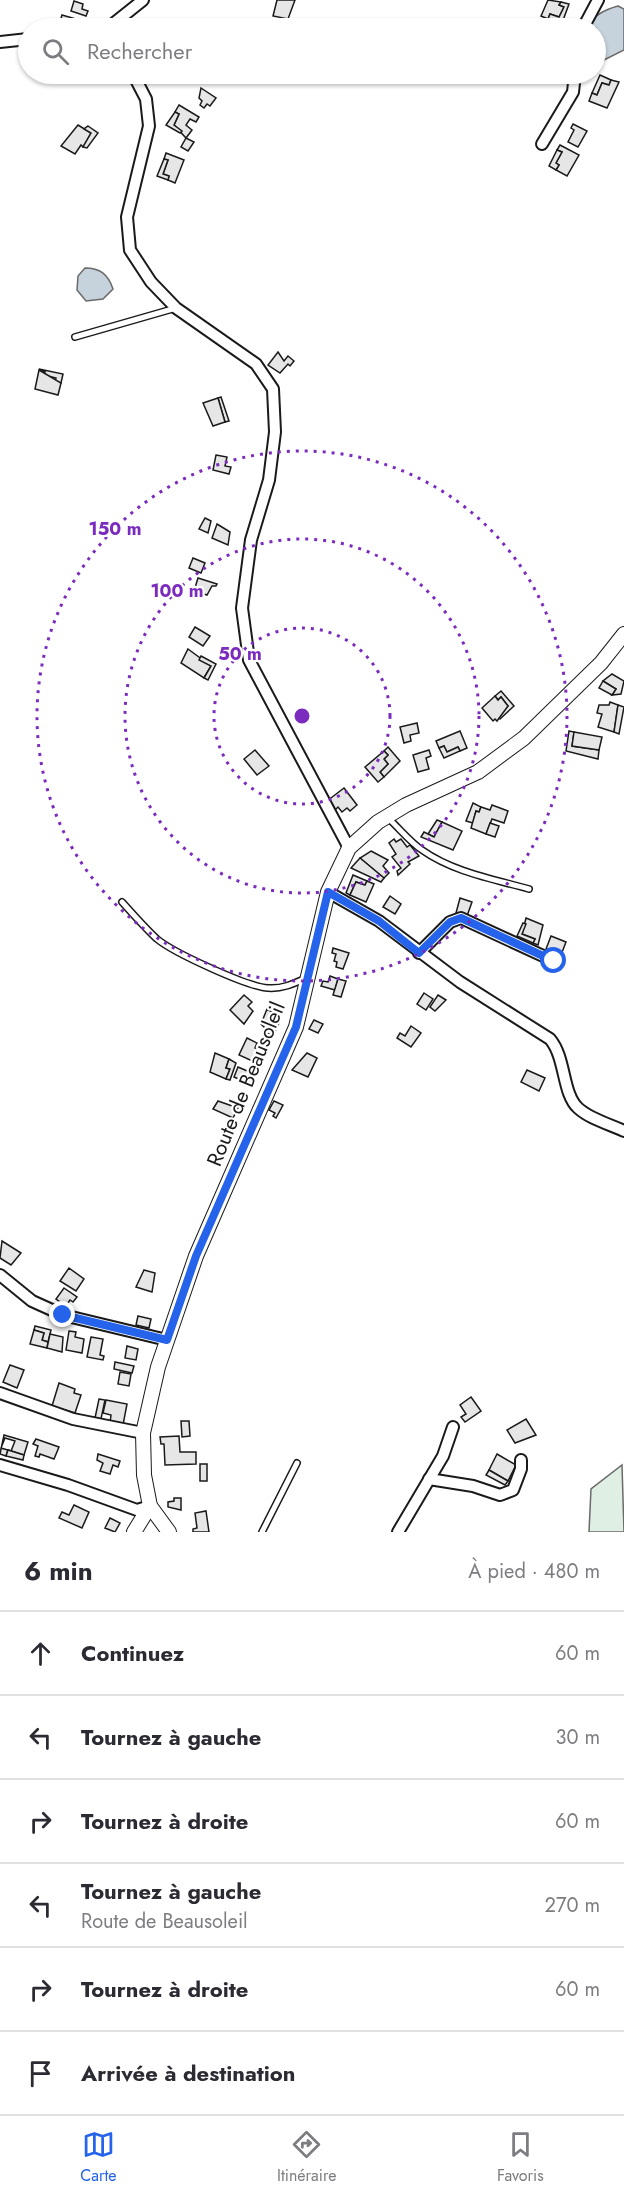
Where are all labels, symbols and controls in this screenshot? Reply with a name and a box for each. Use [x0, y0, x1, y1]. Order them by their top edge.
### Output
search box [18, 18, 606, 84]
icon: search [39, 35, 72, 68]
text: Rechercher [87, 35, 192, 67]
text: 150 m [89, 516, 141, 542]
text: 100 m [150, 578, 204, 604]
text: 50 m [218, 641, 262, 667]
centre of rings [292, 706, 312, 726]
route start [540, 947, 566, 973]
street label: Route de Beausoleil [199, 997, 293, 1171]
route end [49, 1301, 75, 1327]
text: 6 min [24, 1552, 93, 1590]
text: À pied · 480 m [468, 1557, 600, 1586]
icon: ahead [24, 1637, 57, 1670]
text: Continuez [81, 1637, 184, 1669]
text: 60 m [555, 1639, 600, 1668]
icon: left [24, 1721, 57, 1754]
text: Tournez à gauche [81, 1721, 261, 1753]
text: 30 m [555, 1723, 600, 1752]
icon: right [24, 1805, 57, 1838]
text: Tournez à droite [81, 1805, 248, 1837]
text: 60 m [555, 1807, 600, 1836]
text: Tournez à gauche [81, 1875, 261, 1907]
icon: left [24, 1889, 57, 1922]
text: 270 m [545, 1891, 600, 1920]
text: Route de Beausoleil [81, 1907, 248, 1936]
icon: right [24, 1973, 57, 2006]
text: Tournez à droite [81, 1973, 248, 2005]
text: 60 m [555, 1975, 600, 2004]
icon: arrive [24, 2057, 57, 2090]
text: Arrivée à destination [81, 2057, 295, 2089]
tab: Carte [80, 2128, 116, 2187]
tab: Itinéraire [277, 2128, 336, 2187]
tab: Favoris [497, 2128, 544, 2187]

